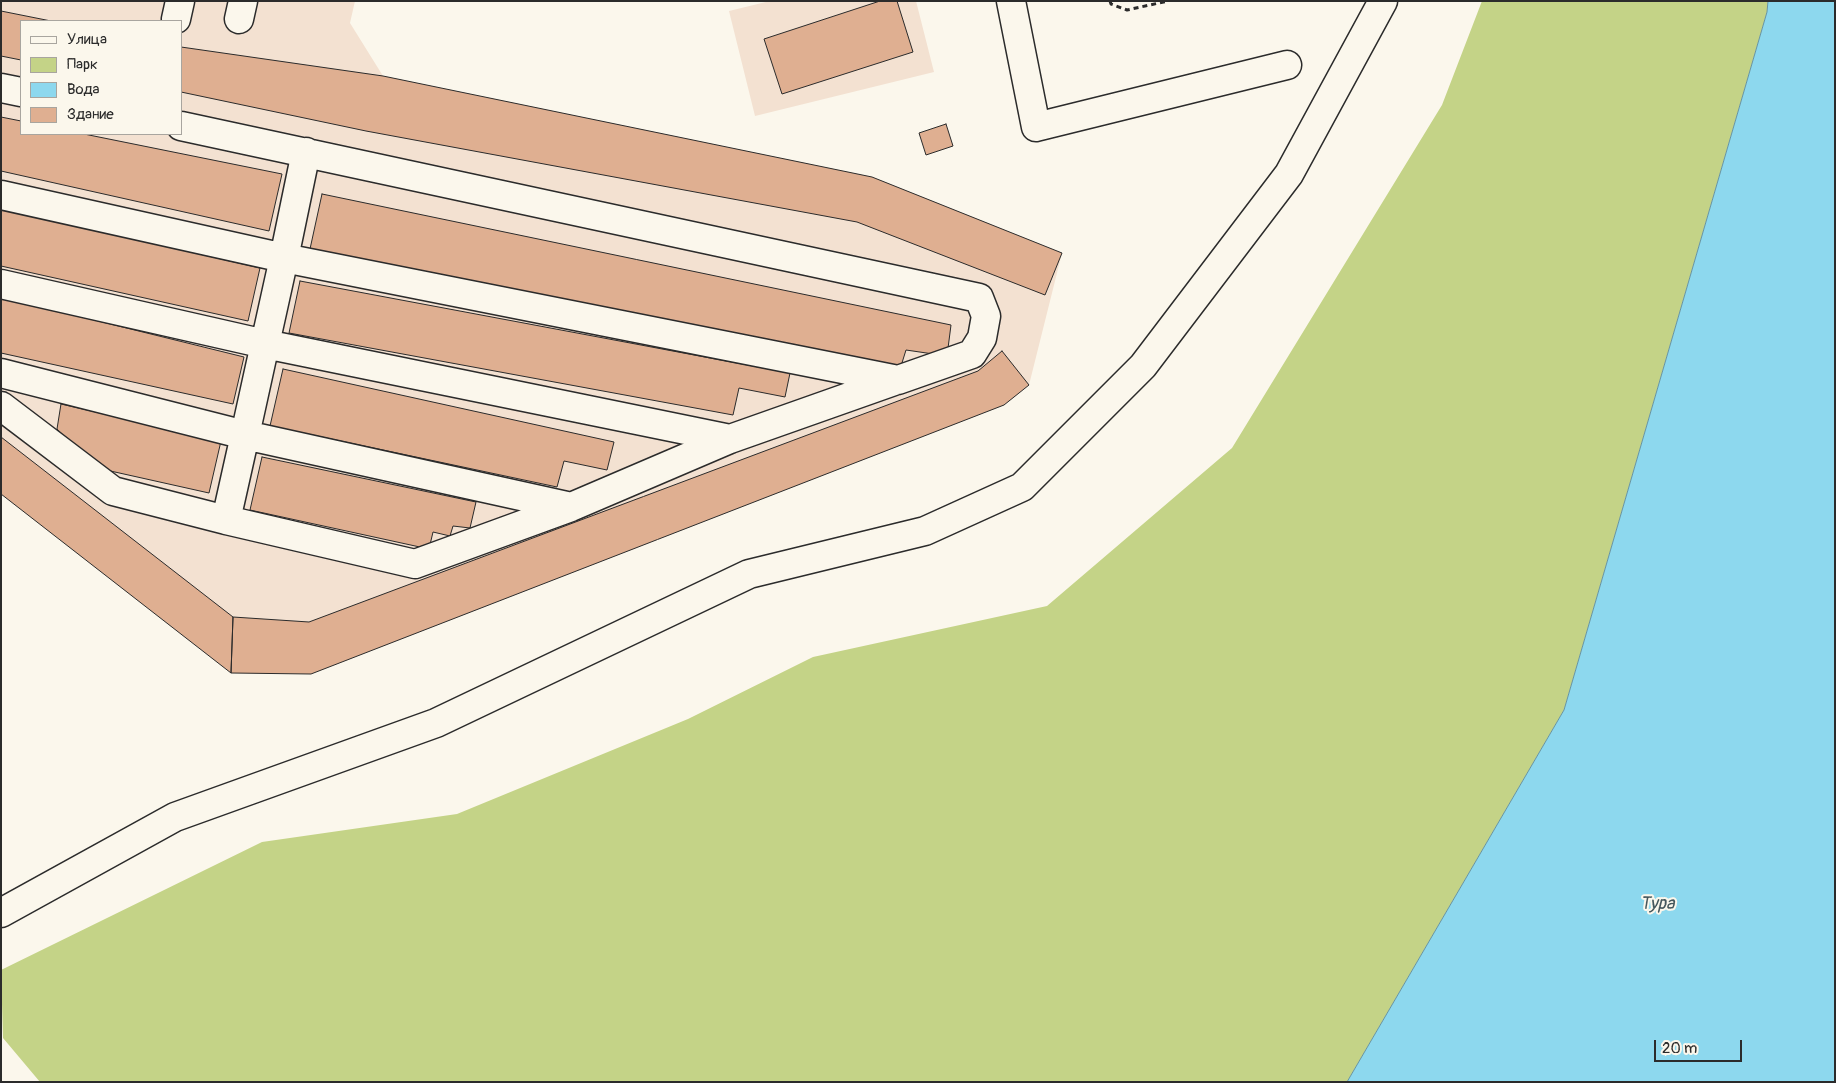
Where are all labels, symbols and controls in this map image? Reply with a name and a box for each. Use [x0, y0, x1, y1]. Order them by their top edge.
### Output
legend [20, 20, 182, 135]
text: Улица [67, 30, 107, 49]
text: Парк [67, 55, 98, 74]
text: Вода [67, 80, 100, 99]
text: Здание [67, 105, 114, 124]
water label: Тура [1640, 893, 1674, 915]
scale bar [1656, 1030, 1744, 1062]
text: 20 m [1662, 1039, 1697, 1058]

